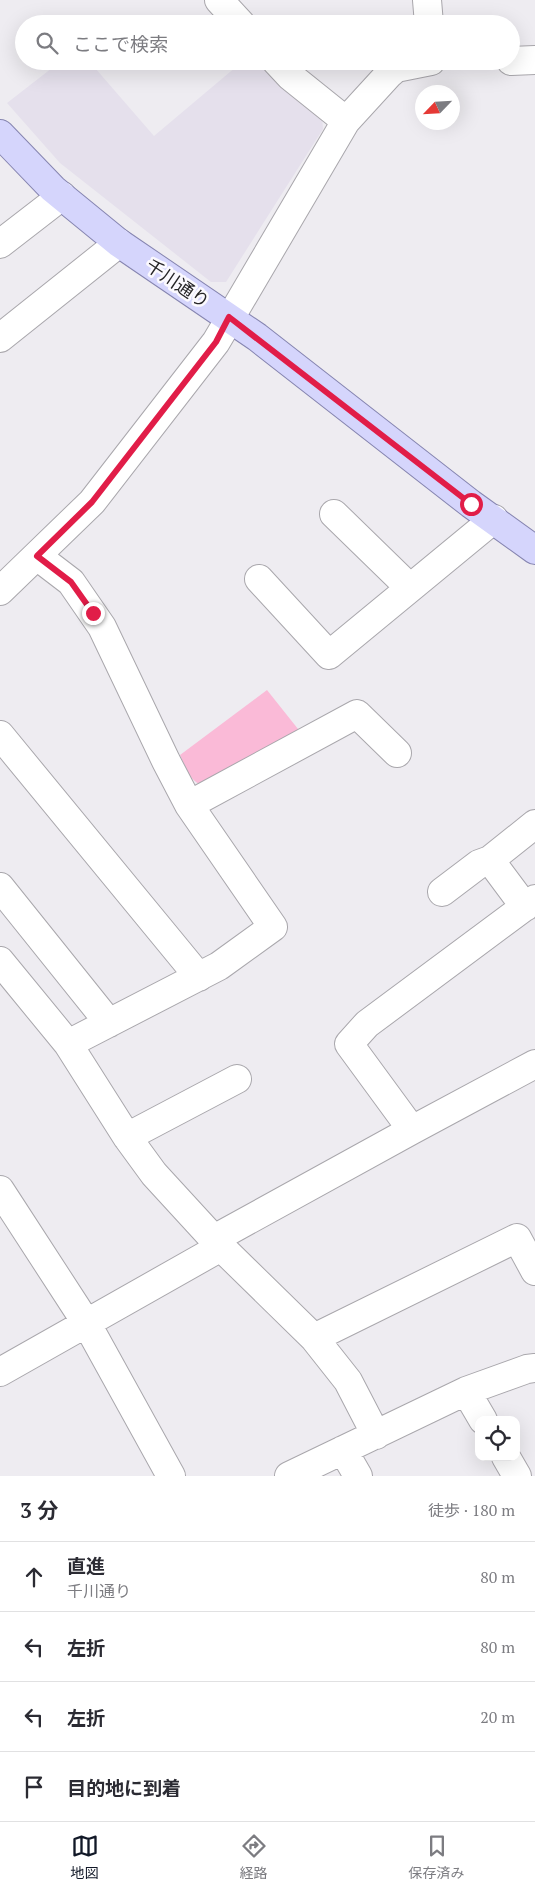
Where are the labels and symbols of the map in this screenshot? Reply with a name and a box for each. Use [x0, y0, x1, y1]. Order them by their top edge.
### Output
north arrow [415, 85, 460, 130]
street label: 千川通り [141, 253, 215, 313]
route start [460, 493, 483, 516]
route end [82, 602, 105, 625]

